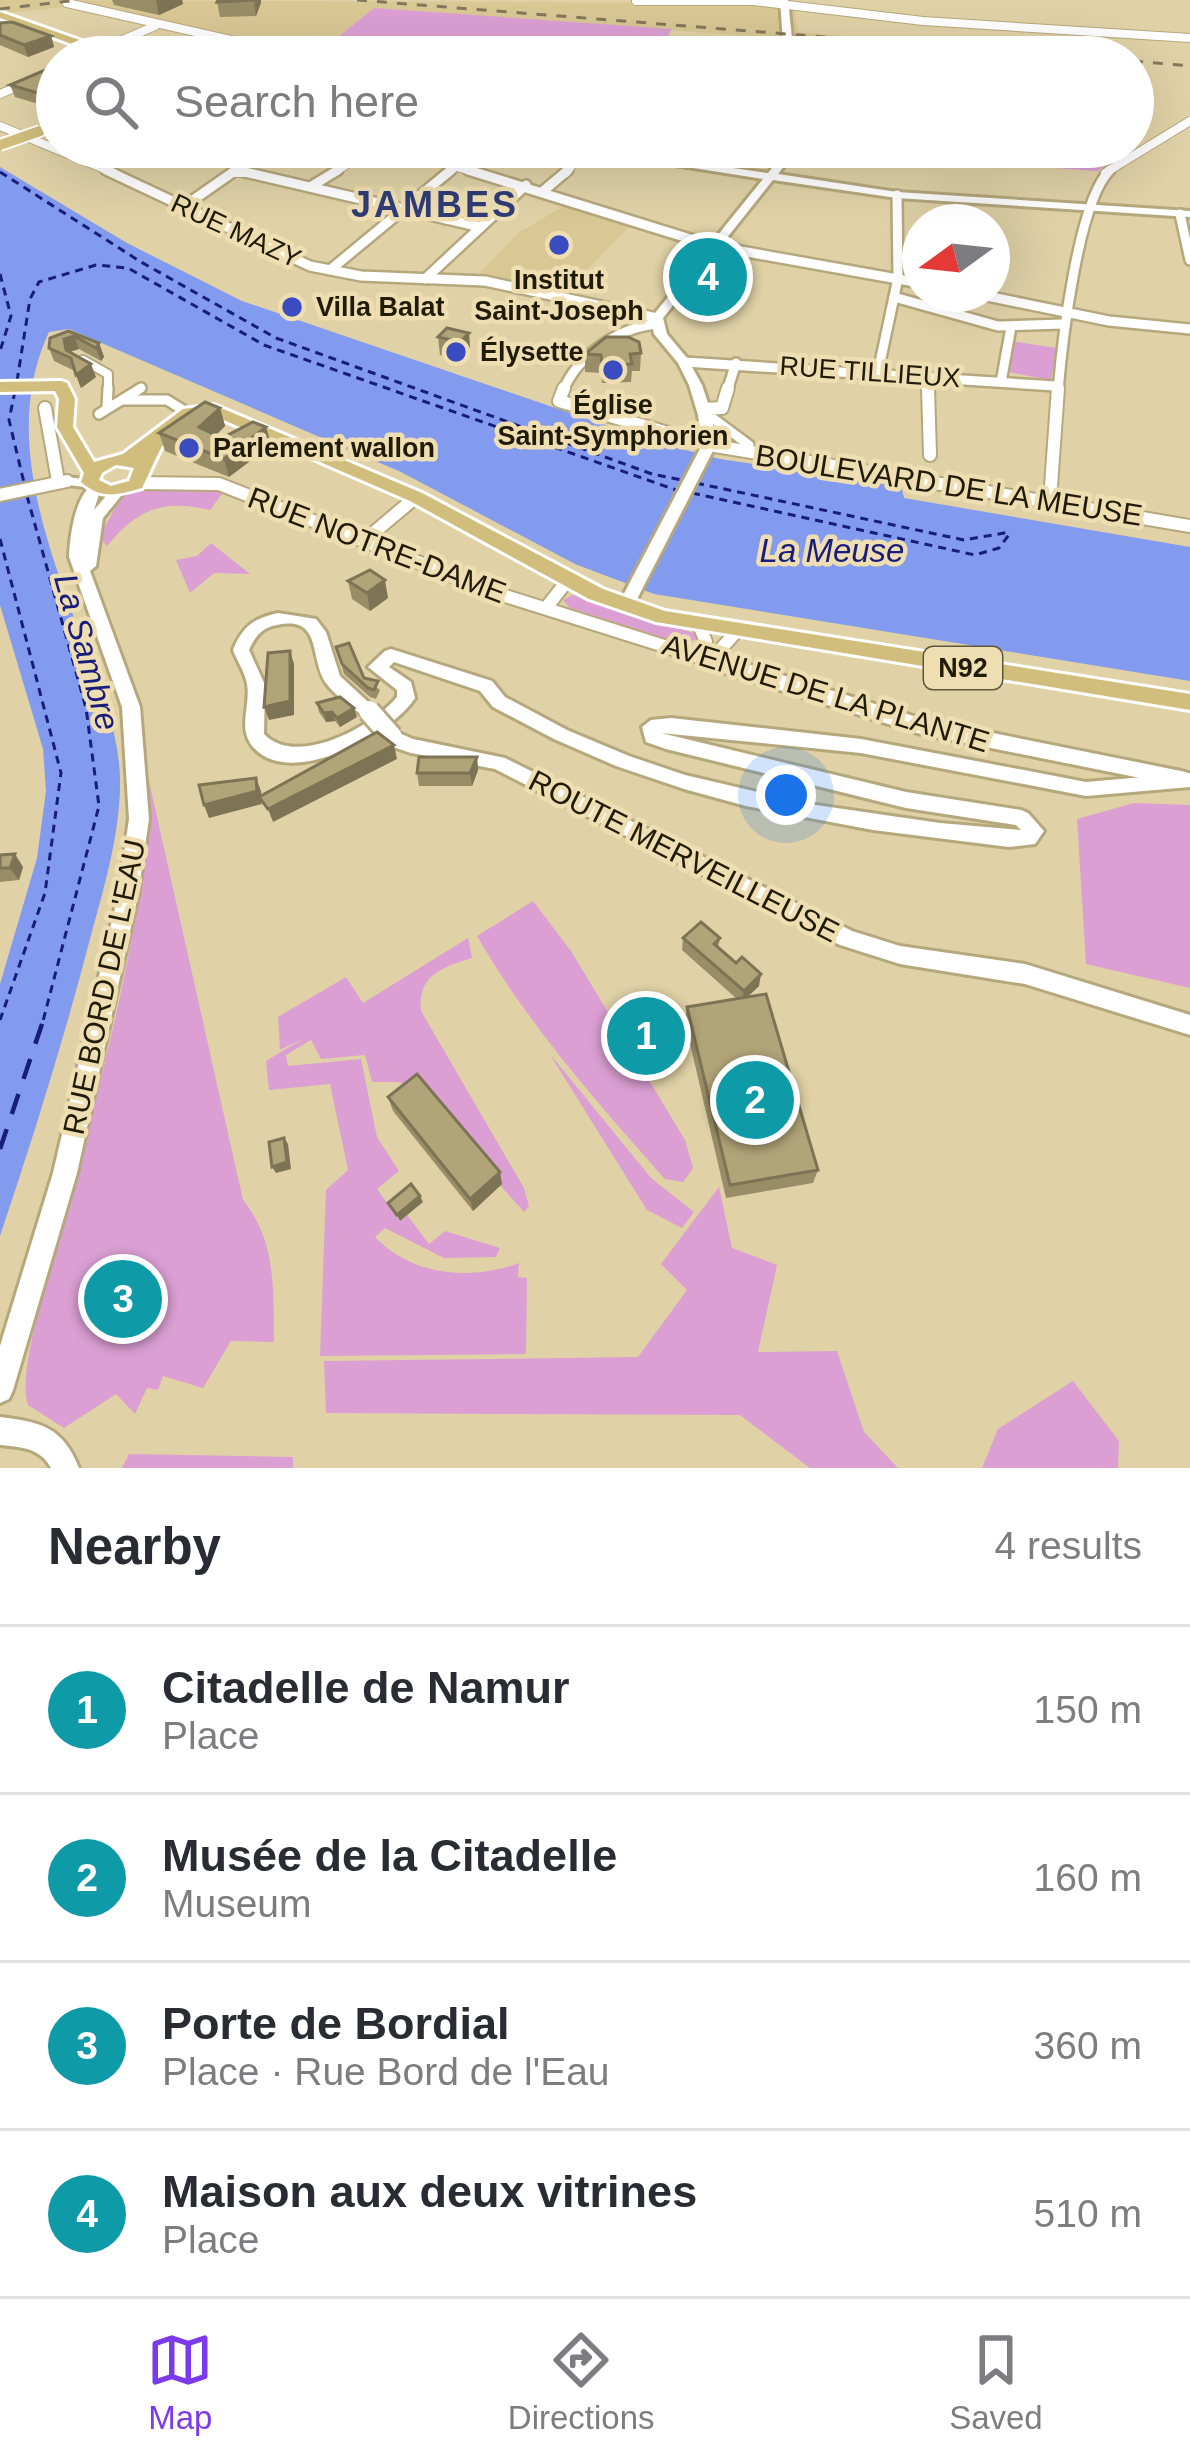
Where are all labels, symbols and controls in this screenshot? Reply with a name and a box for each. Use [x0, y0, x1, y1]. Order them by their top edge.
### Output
search box [36, 36, 1154, 168]
icon: search [78, 69, 144, 135]
text: Search here [174, 76, 419, 127]
district label: JAMBES [351, 184, 519, 225]
street label: RUE MAZY [166, 188, 306, 274]
north arrow [902, 204, 1010, 312]
marker: Institut Saint-Joseph [546, 232, 572, 258]
pin: 4 [669, 232, 747, 322]
place label: Institut Saint-Joseph [474, 265, 644, 326]
place label: Villa Balat [316, 292, 445, 322]
marker: Villa Balat [279, 294, 305, 320]
place label: Élysette [480, 336, 584, 367]
marker: Élysette [443, 339, 469, 365]
street label: RUE TILLIEUX [779, 351, 961, 393]
marker: Église Saint-Symphorien [600, 357, 626, 383]
place label: Église Saint-Symphorien [497, 389, 729, 451]
place label: Parlement wallon [213, 433, 435, 463]
marker: Parlement wallon [176, 435, 202, 461]
street label: BOULEVARD DE LA MEUSE [753, 438, 1145, 532]
street label: RUE NOTRE-DAME [243, 481, 511, 609]
water label: La Meuse [760, 532, 904, 569]
water label: La Sambre [47, 569, 127, 735]
street label: AVENUE DE LA PLANTE [659, 628, 993, 758]
road number: N92 [924, 647, 1002, 689]
street label: ROUTE MERVEILLEUSE [524, 763, 844, 949]
your location [756, 765, 816, 825]
street label: RUE BORD DE L'EAU [57, 836, 151, 1138]
pin: 1 [607, 991, 685, 1081]
pin: 2 [716, 1055, 794, 1145]
pin: 3 [84, 1254, 162, 1344]
text: Nearby [48, 1518, 221, 1575]
text: 4 results [995, 1524, 1142, 1567]
text: Citadelle de Namur [162, 1662, 570, 1713]
text: 1 [76, 1688, 98, 1731]
text: 150 m [1034, 1688, 1142, 1731]
text: Place [162, 1714, 260, 1757]
text: Musée de la Citadelle [162, 1830, 617, 1881]
text: 2 [76, 1856, 98, 1899]
text: 160 m [1034, 1856, 1142, 1899]
text: Museum [162, 1882, 312, 1925]
text: Porte de Bordial [162, 1998, 510, 2049]
text: 3 [76, 2024, 98, 2067]
text: 360 m [1034, 2024, 1142, 2067]
text: Place · Rue Bord de l'Eau [162, 2050, 610, 2093]
text: Maison aux deux vitrines [162, 2166, 697, 2217]
text: 4 [76, 2192, 98, 2235]
text: 510 m [1034, 2192, 1142, 2235]
text: Place [162, 2218, 260, 2261]
tab: Map [147, 2327, 213, 2437]
tab: Directions [508, 2327, 655, 2437]
tab: Saved [949, 2327, 1043, 2437]

